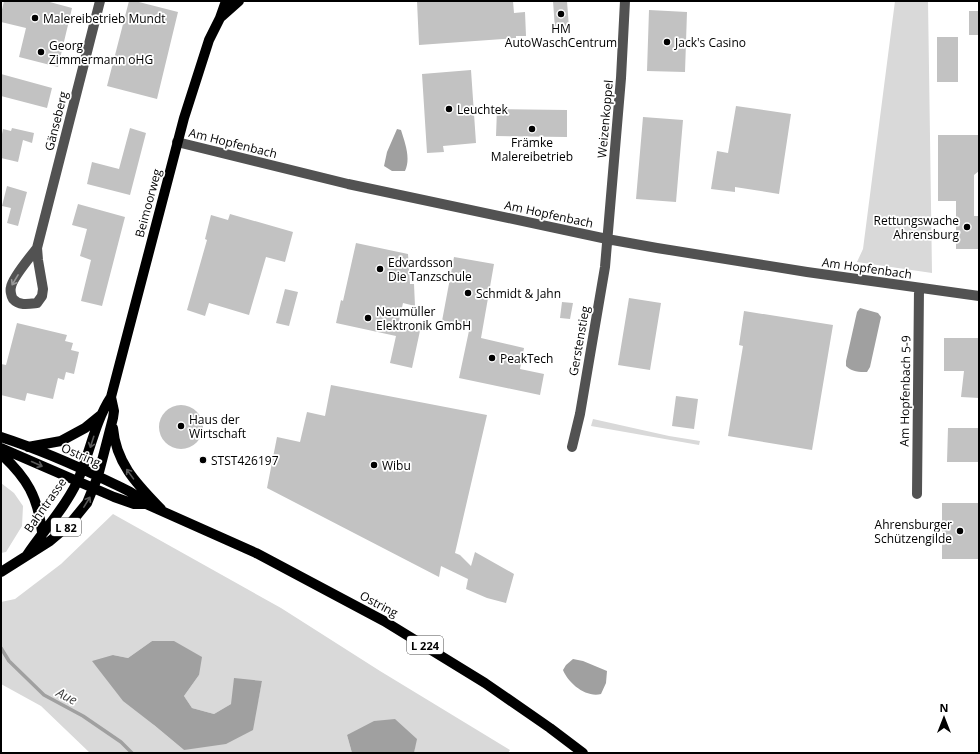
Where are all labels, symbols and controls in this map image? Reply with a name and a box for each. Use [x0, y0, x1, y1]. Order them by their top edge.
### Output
marker: HM AutoWaschCentrum [556, 9, 566, 19]
place label: Malereibetrieb Mundt [43, 10, 166, 27]
marker: Malereibetrieb Mundt [30, 13, 40, 23]
place label: HM AutoWaschCentrum [505, 20, 617, 51]
place label: Jack's Casino [674, 34, 746, 51]
place label: Georg Zimmermann oHG [49, 37, 153, 68]
marker: Jack's Casino [662, 37, 672, 47]
marker: Georg Zimmermann oHG [36, 47, 46, 57]
street label: Weizenkoppel [593, 79, 617, 159]
street label: Gänseberg [40, 89, 72, 153]
place label: Leuchtek [457, 101, 508, 118]
marker: Leuchtek [444, 104, 454, 114]
street label: Am Hopfenbach [187, 124, 279, 162]
marker: Främke Malereibetrieb [527, 124, 537, 134]
place label: Främke Malereibetrieb [491, 134, 573, 165]
street label: Beimoorweg [131, 166, 165, 239]
street label: Am Hopfenbach [503, 196, 595, 232]
place label: Rettungswache Ahrensburg [874, 212, 959, 243]
marker: Rettungswache Ahrensburg [962, 222, 972, 232]
street label: Am Hopfenbach [821, 253, 913, 283]
place label: Edvardsson Die Tanzschule [388, 254, 472, 285]
marker: Edvardsson Die Tanzschule [375, 264, 385, 274]
one-way arrow [11, 274, 19, 285]
place label: Schmidt & Jahn [476, 285, 561, 302]
marker: Schmidt & Jahn [463, 288, 473, 298]
place label: Neumüller Elektronik GmbH [376, 303, 471, 334]
street label: Gerstenstieg [564, 304, 594, 377]
marker: Neumüller Elektronik GmbH [363, 313, 373, 323]
street label: Am Hopfenbach 5-9 [896, 335, 914, 447]
place label: PeakTech [500, 350, 553, 367]
marker: PeakTech [487, 353, 497, 363]
place label: Haus der Wirtschaft [189, 411, 246, 442]
marker: Haus der Wirtschaft [176, 421, 186, 431]
one-way arrow [88, 435, 95, 448]
street label: Ostring [59, 439, 104, 471]
place label: STST426197 [211, 452, 279, 469]
marker: STST426197 [198, 455, 208, 465]
place label: Wibu [382, 457, 411, 474]
marker: Wibu [369, 460, 379, 470]
one-way arrow [30, 461, 42, 468]
one-way arrow [126, 468, 134, 479]
street label: Bahntrasse [20, 474, 70, 536]
one-way arrow [83, 496, 91, 508]
place label: Ahrensburger Schützengilde [874, 516, 952, 547]
road number: L 82 [51, 518, 81, 536]
marker: Ahrensburger Schützengilde [955, 526, 965, 536]
street label: Ostring [357, 587, 402, 621]
road number: L 224 [407, 636, 443, 654]
water label: Aue [53, 683, 81, 709]
north arrow [924, 698, 964, 738]
text: N [940, 700, 948, 715]

